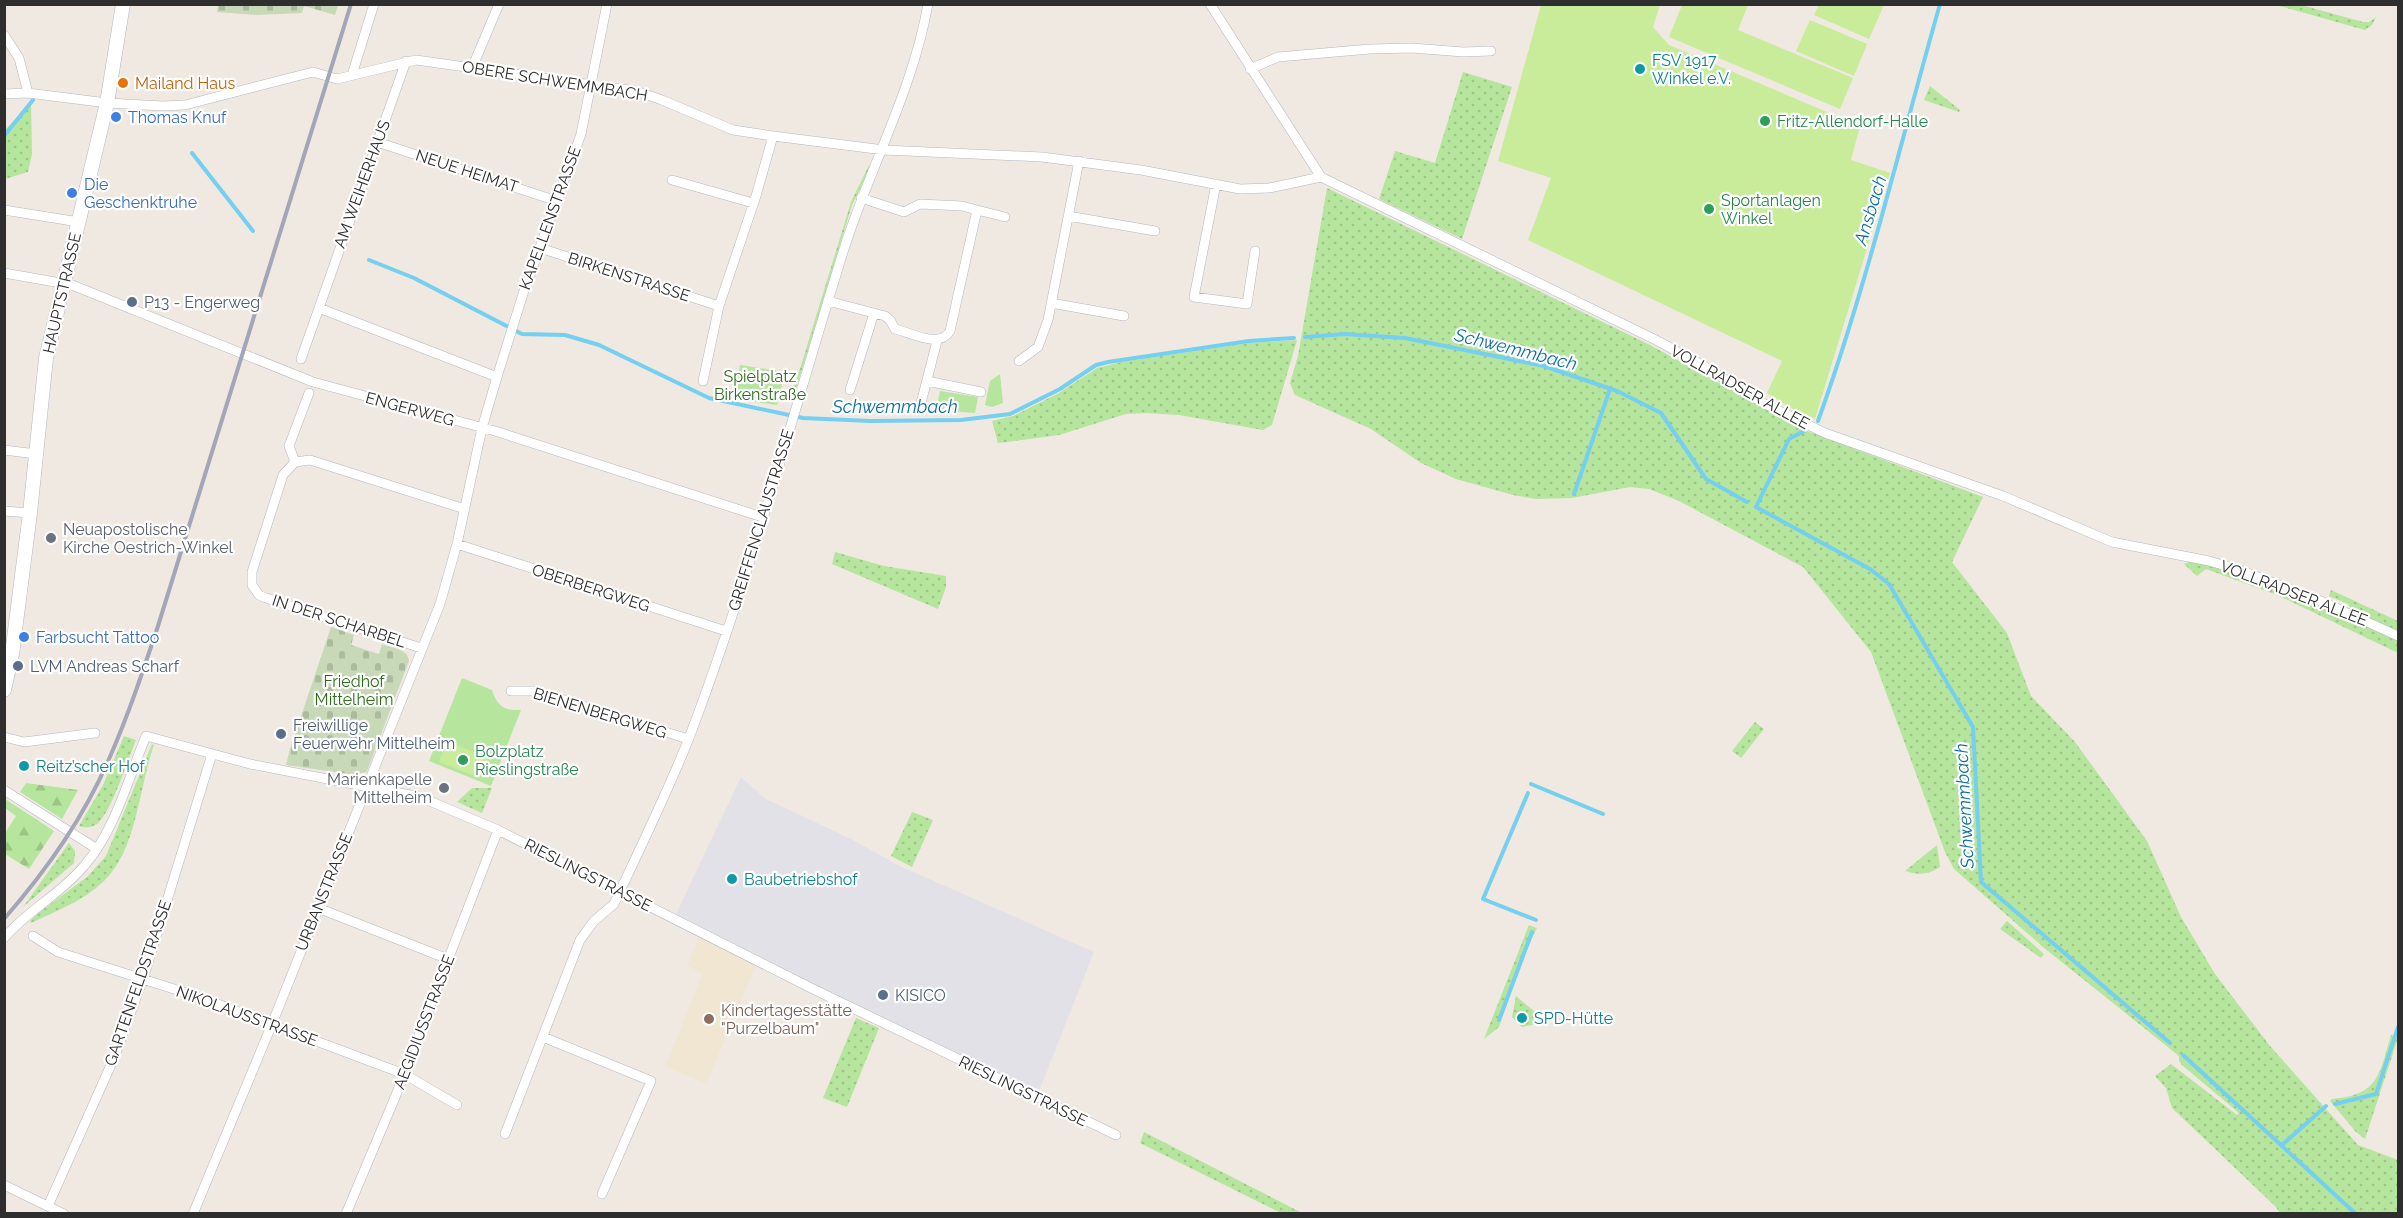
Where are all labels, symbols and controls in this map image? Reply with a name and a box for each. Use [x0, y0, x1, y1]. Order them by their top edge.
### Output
place label: FSV 1917 Winkel e.V. [1652, 51, 1731, 88]
street label: OBERE SCHWEMMBACH [461, 57, 649, 105]
marker: FSV 1917 Winkel e.V. [1633, 62, 1647, 76]
place label: Mailand Haus [135, 74, 236, 93]
marker: Mailand Haus [116, 76, 130, 90]
place label: Thomas Knuf [128, 108, 227, 127]
marker: Thomas Knuf [109, 110, 123, 124]
place label: Fritz-Allendorf-Halle [1777, 112, 1928, 131]
marker: Fritz-Allendorf-Halle [1758, 114, 1772, 128]
street label: AM WEIHERHAUS [330, 117, 394, 251]
street label: KAPELLENSTRASSE [515, 143, 585, 292]
street label: NEUE HEIMAT [413, 145, 521, 197]
water label: Ansbach [1849, 173, 1890, 248]
place label: Die Geschenktruhe [84, 175, 197, 212]
marker: Die Geschenktruhe [65, 186, 79, 200]
place label: Sportanlagen Winkel [1721, 191, 1821, 228]
marker: Sportanlagen Winkel [1702, 202, 1716, 216]
street label: HAUPTSTRASSE [39, 230, 85, 355]
street label: BIRKENSTRASSE [566, 248, 693, 306]
place label: P13 - Engerweg [144, 293, 260, 312]
marker: P13 - Engerweg [125, 295, 139, 309]
water label: Schwemmbach [1452, 323, 1579, 374]
street label: VOLLRADSER ALLEE [1667, 341, 1813, 433]
park label: Spielplatz Birkenstraße [714, 367, 806, 404]
street label: ENGERWEG [364, 388, 456, 430]
water label: Schwemmbach [831, 396, 958, 417]
street label: GREIFFENCLAUSTRASSE [724, 427, 798, 613]
place label: Neuapostolische Kirche Oestrich-Winkel [63, 520, 234, 557]
marker: Neuapostolische Kirche Oestrich-Winkel [44, 531, 58, 545]
street label: VOLLRADSER ALLEE [2218, 556, 2371, 630]
street label: OBERBERGWEG [530, 560, 652, 616]
street label: IN DER SCHARBEL [270, 590, 409, 652]
place label: Farbsucht Tattoo [36, 628, 159, 647]
marker: Farbsucht Tattoo [17, 630, 31, 644]
place label: LVM Andreas Scharf [30, 657, 180, 676]
marker: LVM Andreas Scharf [11, 659, 25, 673]
park label: Friedhof Mittelheim [315, 672, 393, 709]
street label: BIENENBERGWEG [531, 684, 669, 742]
place label: Freiwillige Feuerwehr Mittelheim [293, 716, 455, 753]
marker: Freiwillige Feuerwehr Mittelheim [274, 727, 288, 741]
place label: Bolzplatz Rieslingstraße [475, 742, 579, 779]
water label: Schwemmbach [1950, 743, 1978, 870]
marker: Bolzplatz Rieslingstraße [456, 753, 470, 767]
place label: Reitz’scher Hof [36, 757, 145, 776]
marker: Reitz’scher Hof [17, 759, 31, 773]
place label: Marienkapelle Mittelheim [327, 770, 432, 807]
marker: Marienkapelle Mittelheim [437, 781, 451, 795]
street label: URBANSTRASSE [292, 830, 356, 954]
street label: RIESLINGSTRASSE [521, 835, 655, 915]
place label: Baubetriebshof [744, 870, 858, 889]
marker: Baubetriebshof [725, 872, 739, 886]
street label: GARTENFELDSTRASSE [101, 897, 175, 1068]
street label: AEGIDIUSSTRASSE [390, 952, 459, 1092]
street label: NIKOLAUSSTRASSE [174, 982, 321, 1051]
place label: KISICO [895, 986, 946, 1005]
marker: KISICO [876, 988, 890, 1002]
place label: Kindertagesstätte "Purzelbaum" [721, 1001, 852, 1038]
place label: SPD-Hütte [1534, 1009, 1613, 1028]
marker: SPD-Hütte [1515, 1011, 1529, 1025]
marker: Kindertagesstätte "Purzelbaum" [702, 1012, 716, 1026]
street label: RIESLINGSTRASSE [956, 1052, 1091, 1130]

